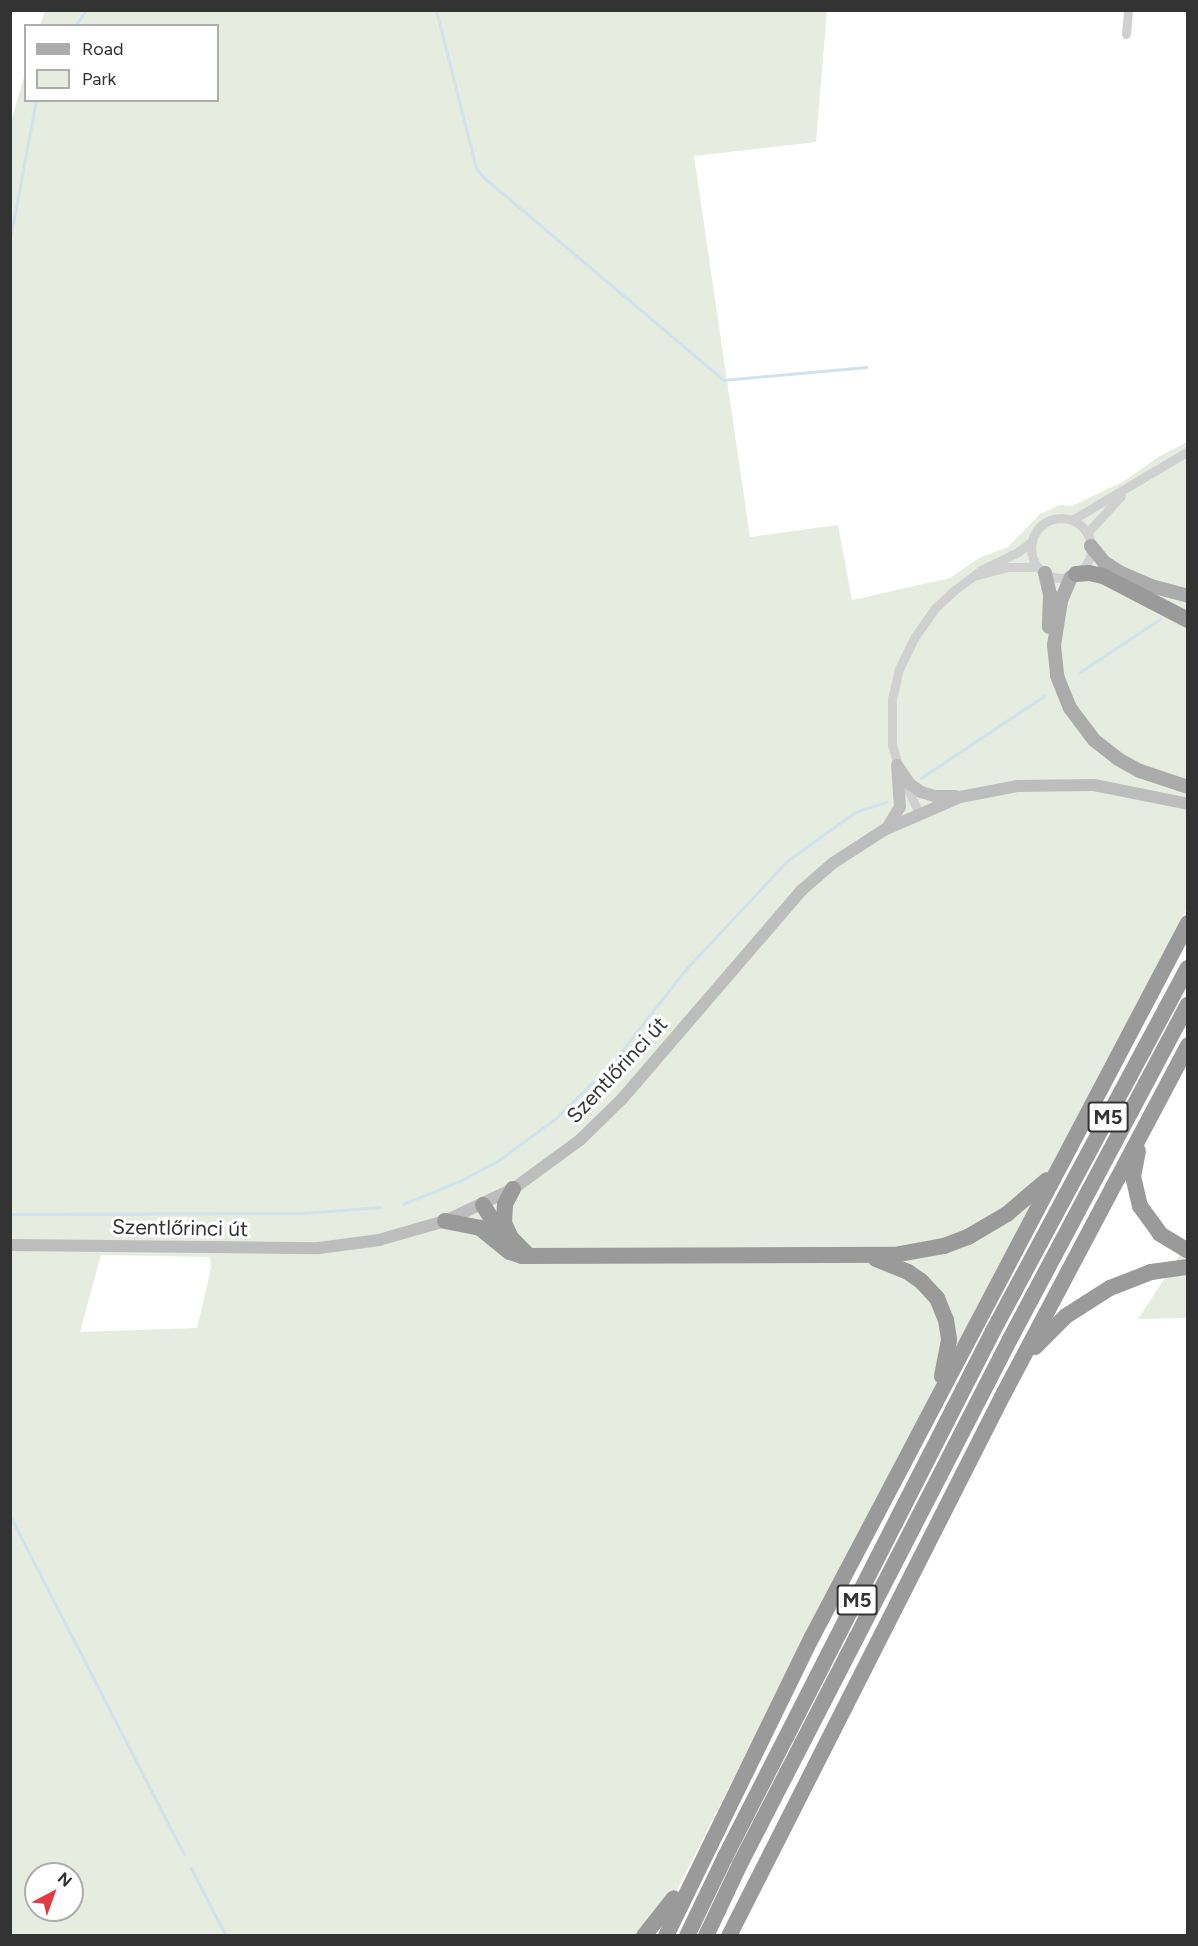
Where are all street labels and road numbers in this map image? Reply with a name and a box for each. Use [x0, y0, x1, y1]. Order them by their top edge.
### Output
street label: Szentlőrinci út [561, 1012, 673, 1128]
road number: M5 [1087, 1100, 1129, 1134]
street label: Szentlőrinci út [112, 1214, 248, 1242]
road number: M5 [836, 1583, 878, 1617]

